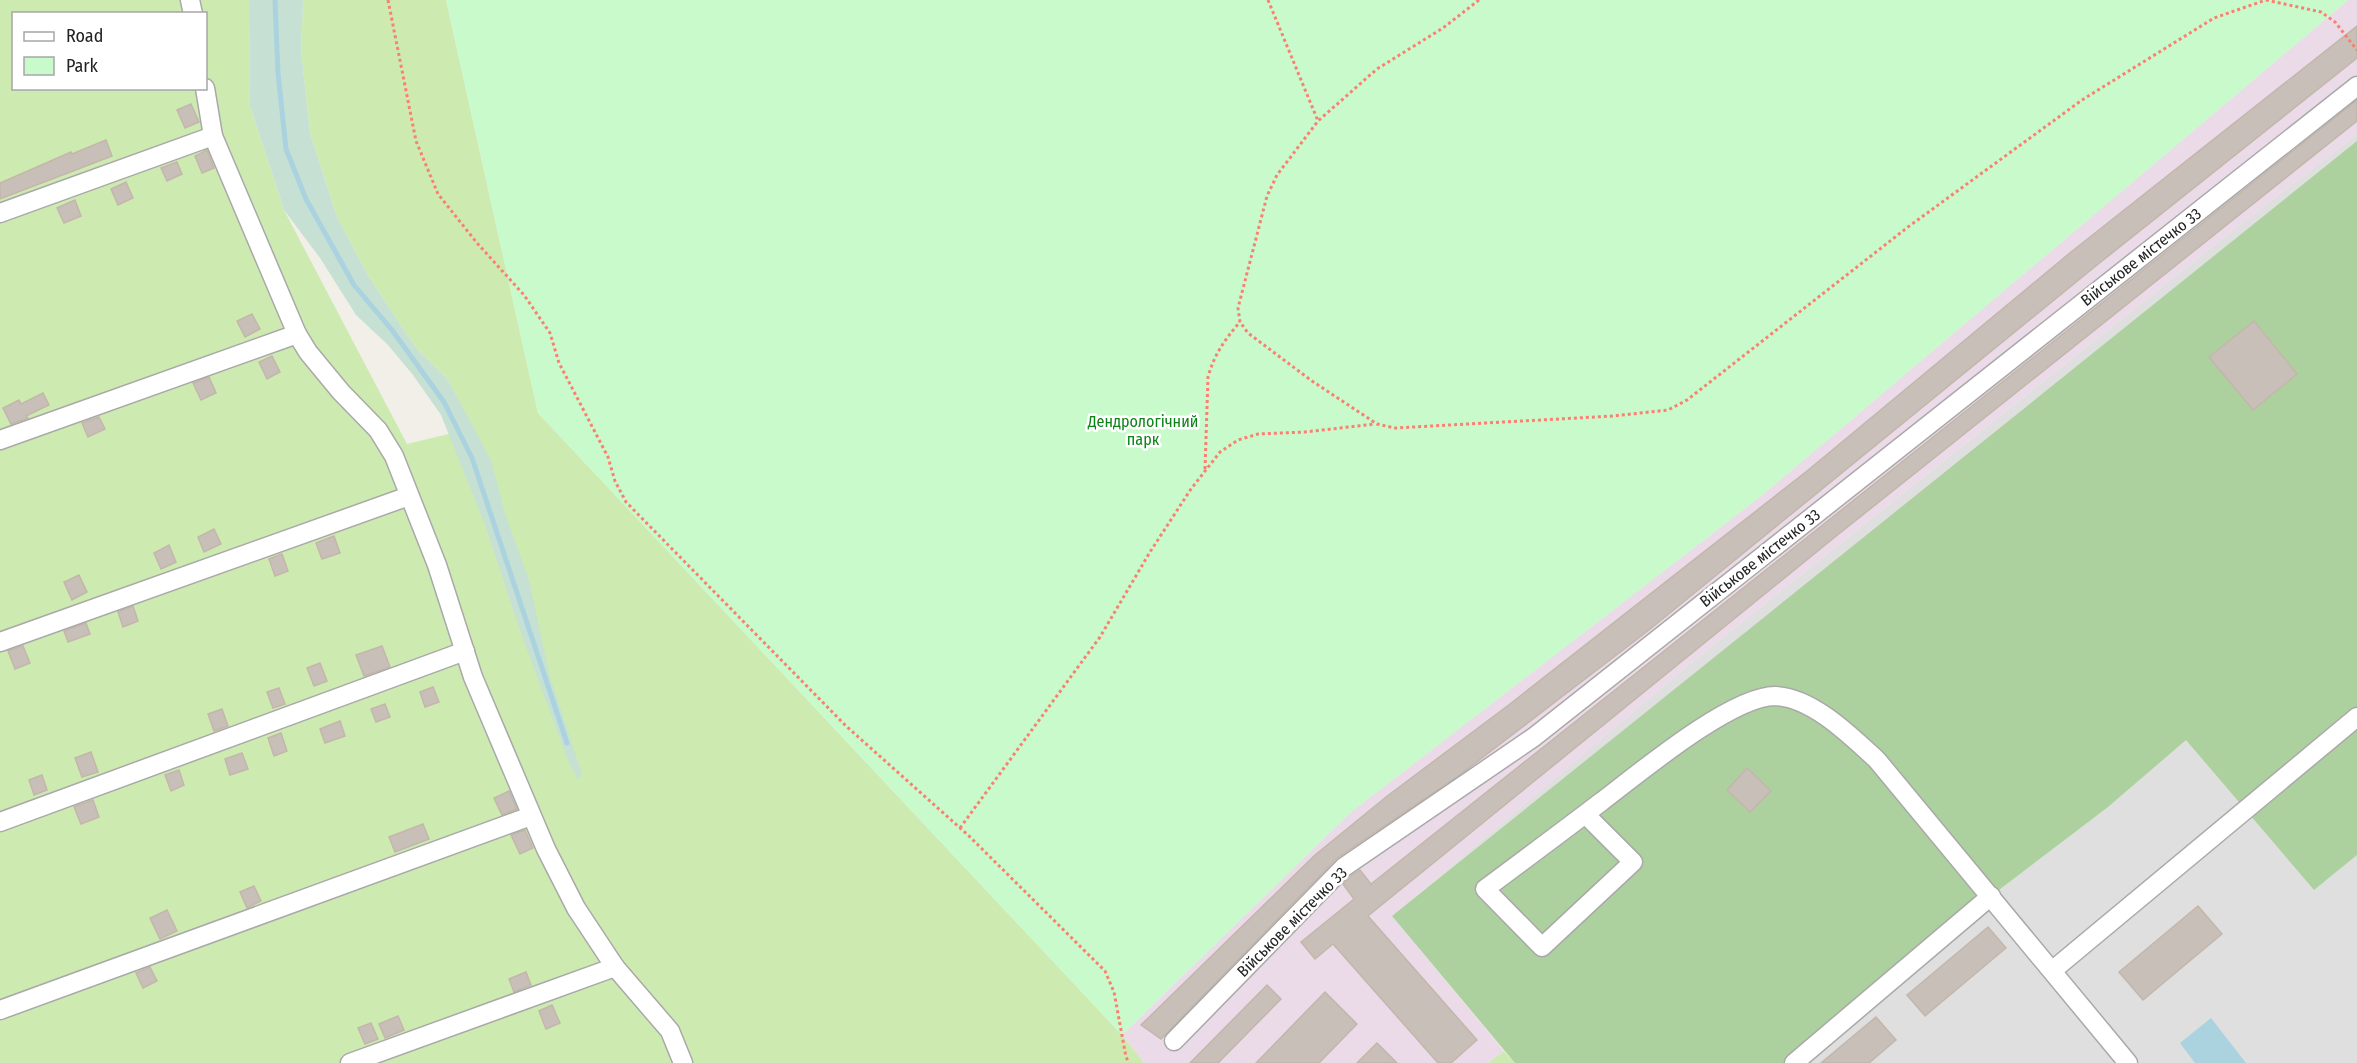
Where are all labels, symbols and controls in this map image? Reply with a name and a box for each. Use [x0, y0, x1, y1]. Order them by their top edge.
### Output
legend [12, 12, 207, 90]
text: Road [66, 25, 103, 47]
text: Park [66, 55, 99, 77]
street label: Військове містечко 33 [2077, 204, 2205, 310]
park label: Дендрологічний парк [1087, 412, 1198, 449]
street label: Військове містечко 33 [1696, 505, 1824, 611]
street label: Військове містечко 33 [1233, 863, 1351, 981]

